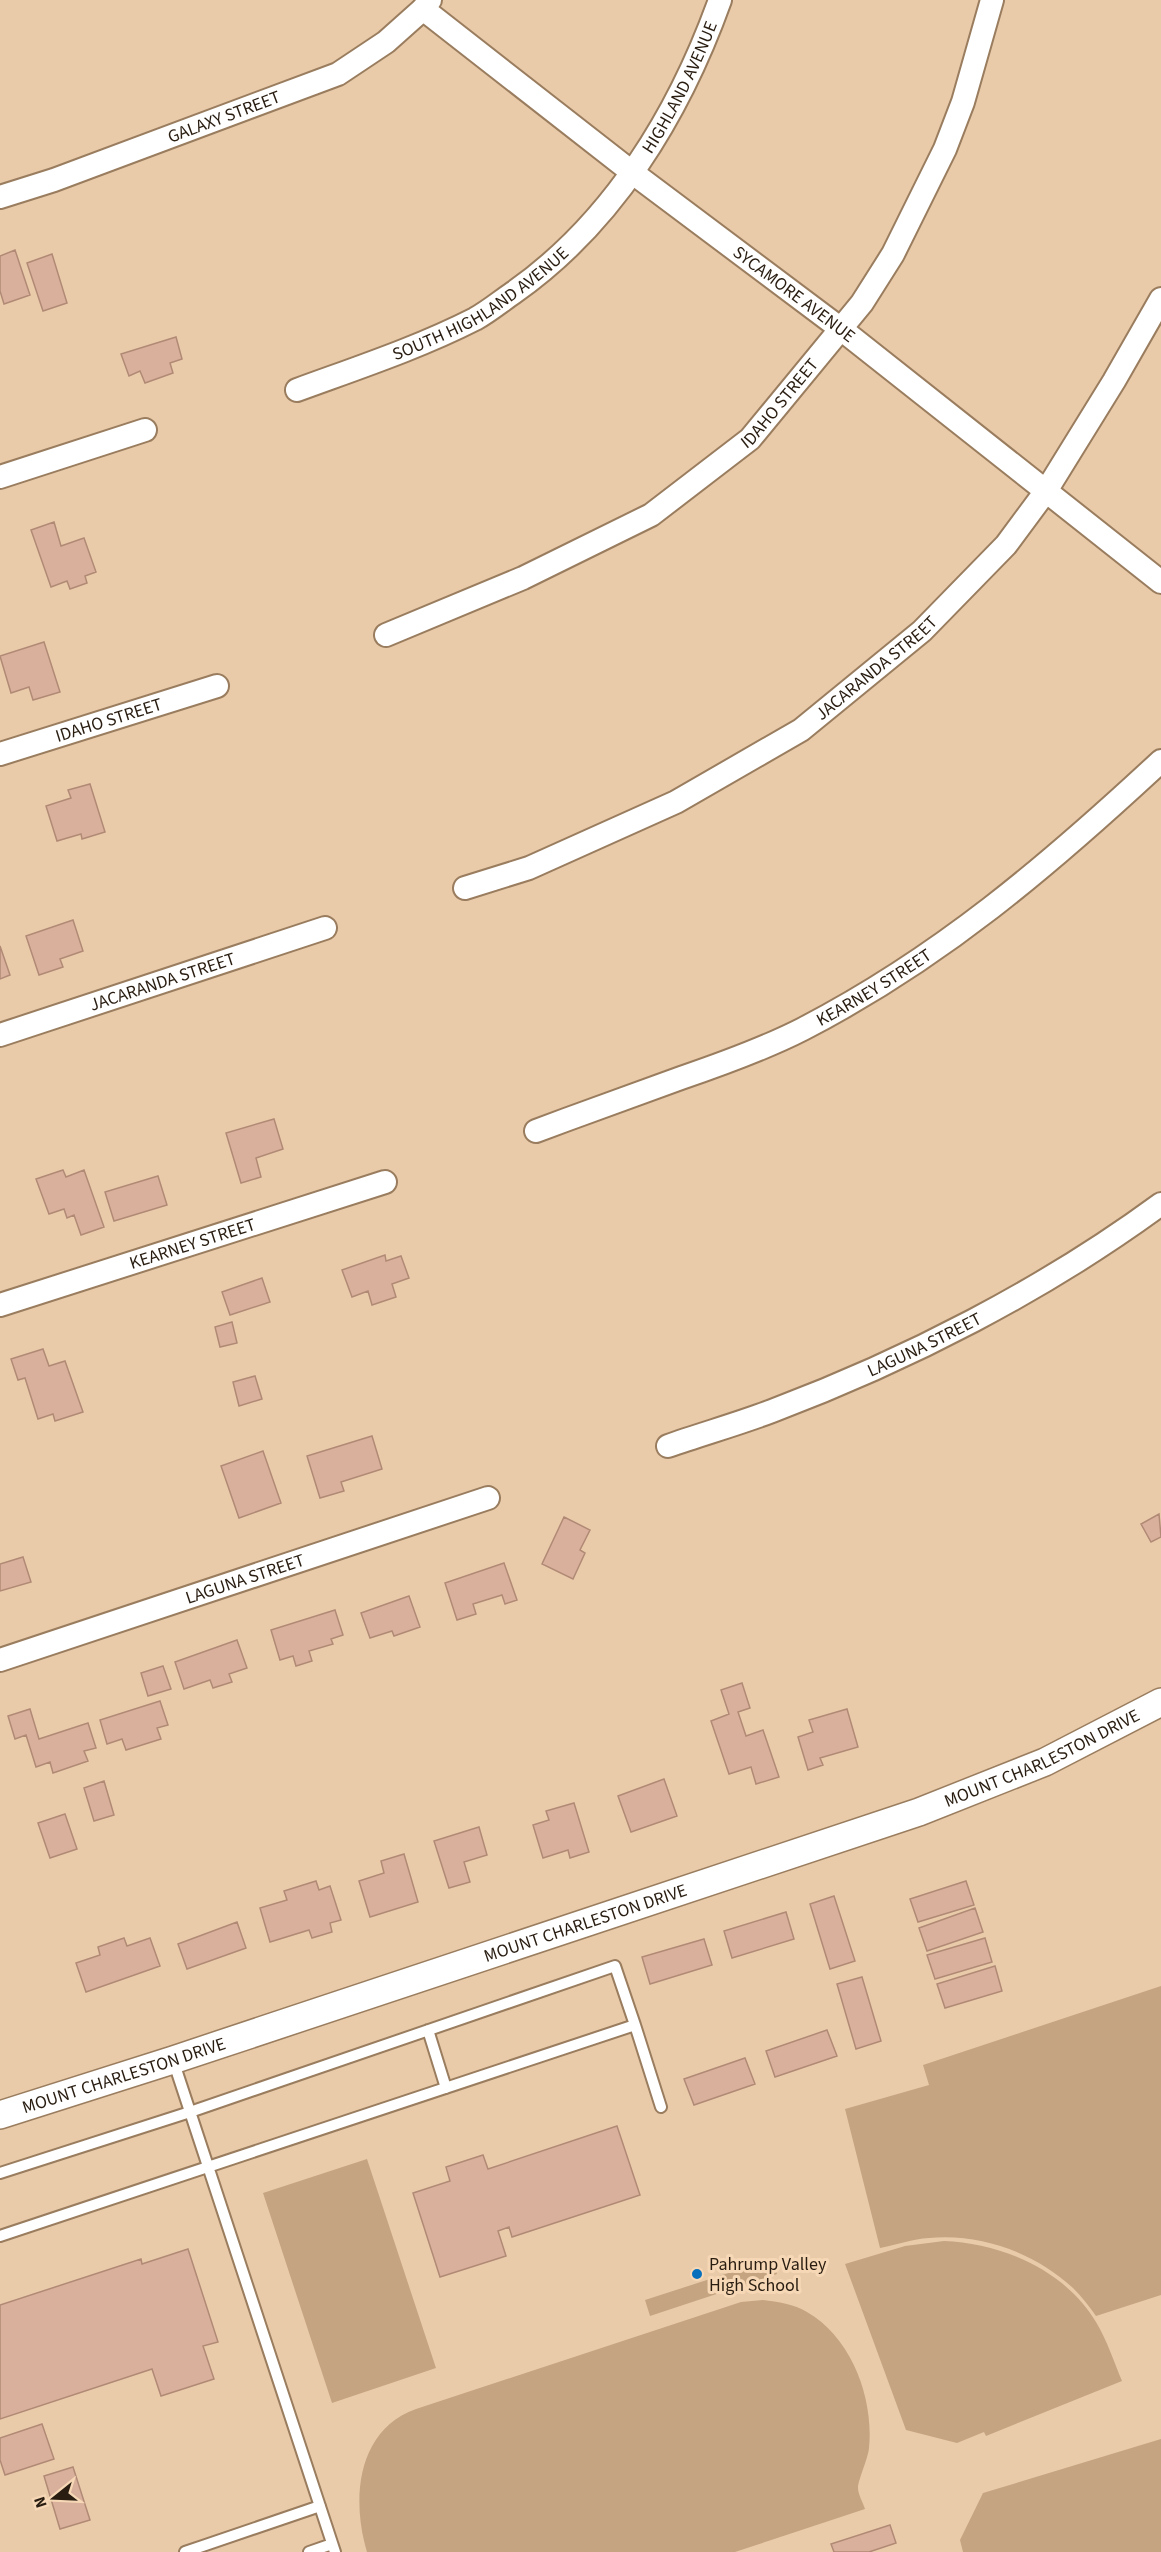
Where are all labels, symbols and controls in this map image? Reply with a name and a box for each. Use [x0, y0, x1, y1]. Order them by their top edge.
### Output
street label: HIGHLAND AVENUE [636, 17, 723, 158]
street label: GALAXY STREET [164, 84, 284, 149]
street label: SYCAMORE AVENUE [728, 240, 861, 348]
street label: SOUTH HIGHLAND AVENUE [388, 241, 574, 367]
street label: IDAHO STREET [735, 353, 824, 454]
street label: JACARANDA STREET [810, 610, 943, 726]
street label: IDAHO STREET [52, 691, 166, 748]
street label: KEARNEY STREET [812, 942, 937, 1032]
street label: JACARANDA STREET [86, 946, 239, 1017]
street label: KEARNEY STREET [126, 1212, 259, 1275]
street label: LAGUNA STREET [863, 1306, 986, 1383]
street label: LAGUNA STREET [182, 1547, 308, 1610]
street label: MOUNT CHARLESTON DRIVE [940, 1703, 1144, 1813]
street label: MOUNT CHARLESTON DRIVE [481, 1878, 690, 1968]
street label: MOUNT CHARLESTON DRIVE [19, 2031, 229, 2120]
place label: Pahrump Valley High School [709, 2252, 827, 2298]
marker: Pahrump Valley High School [690, 2267, 704, 2281]
north arrow [24, 2468, 84, 2528]
text: N [29, 2494, 53, 2511]

